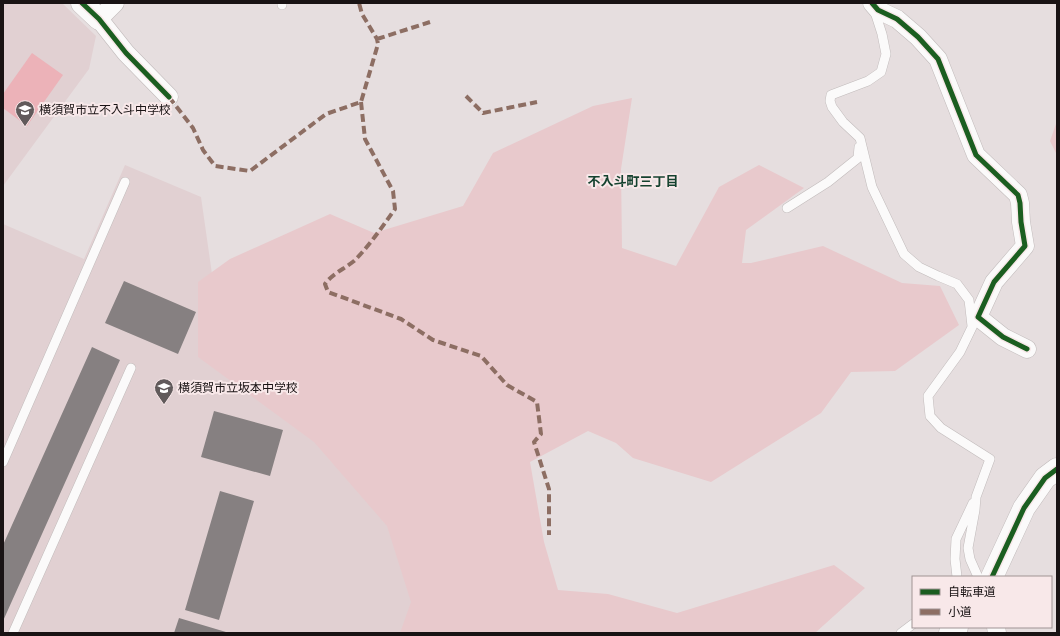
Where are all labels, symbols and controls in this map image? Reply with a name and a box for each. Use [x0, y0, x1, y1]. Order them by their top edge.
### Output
school or university icon: 横須賀市立不入斗中学校 [14, 99, 36, 127]
place label: 横須賀市立不入斗中学校 [39, 103, 171, 117]
district label: 不入斗町三丁目 [587, 174, 679, 189]
school or university icon: 横須賀市立坂本中学校 [153, 377, 175, 405]
place label: 横須賀市立坂本中学校 [178, 381, 298, 395]
legend [912, 576, 1052, 628]
text: 自転車道 [948, 585, 996, 599]
text: 小道 [948, 605, 972, 619]

